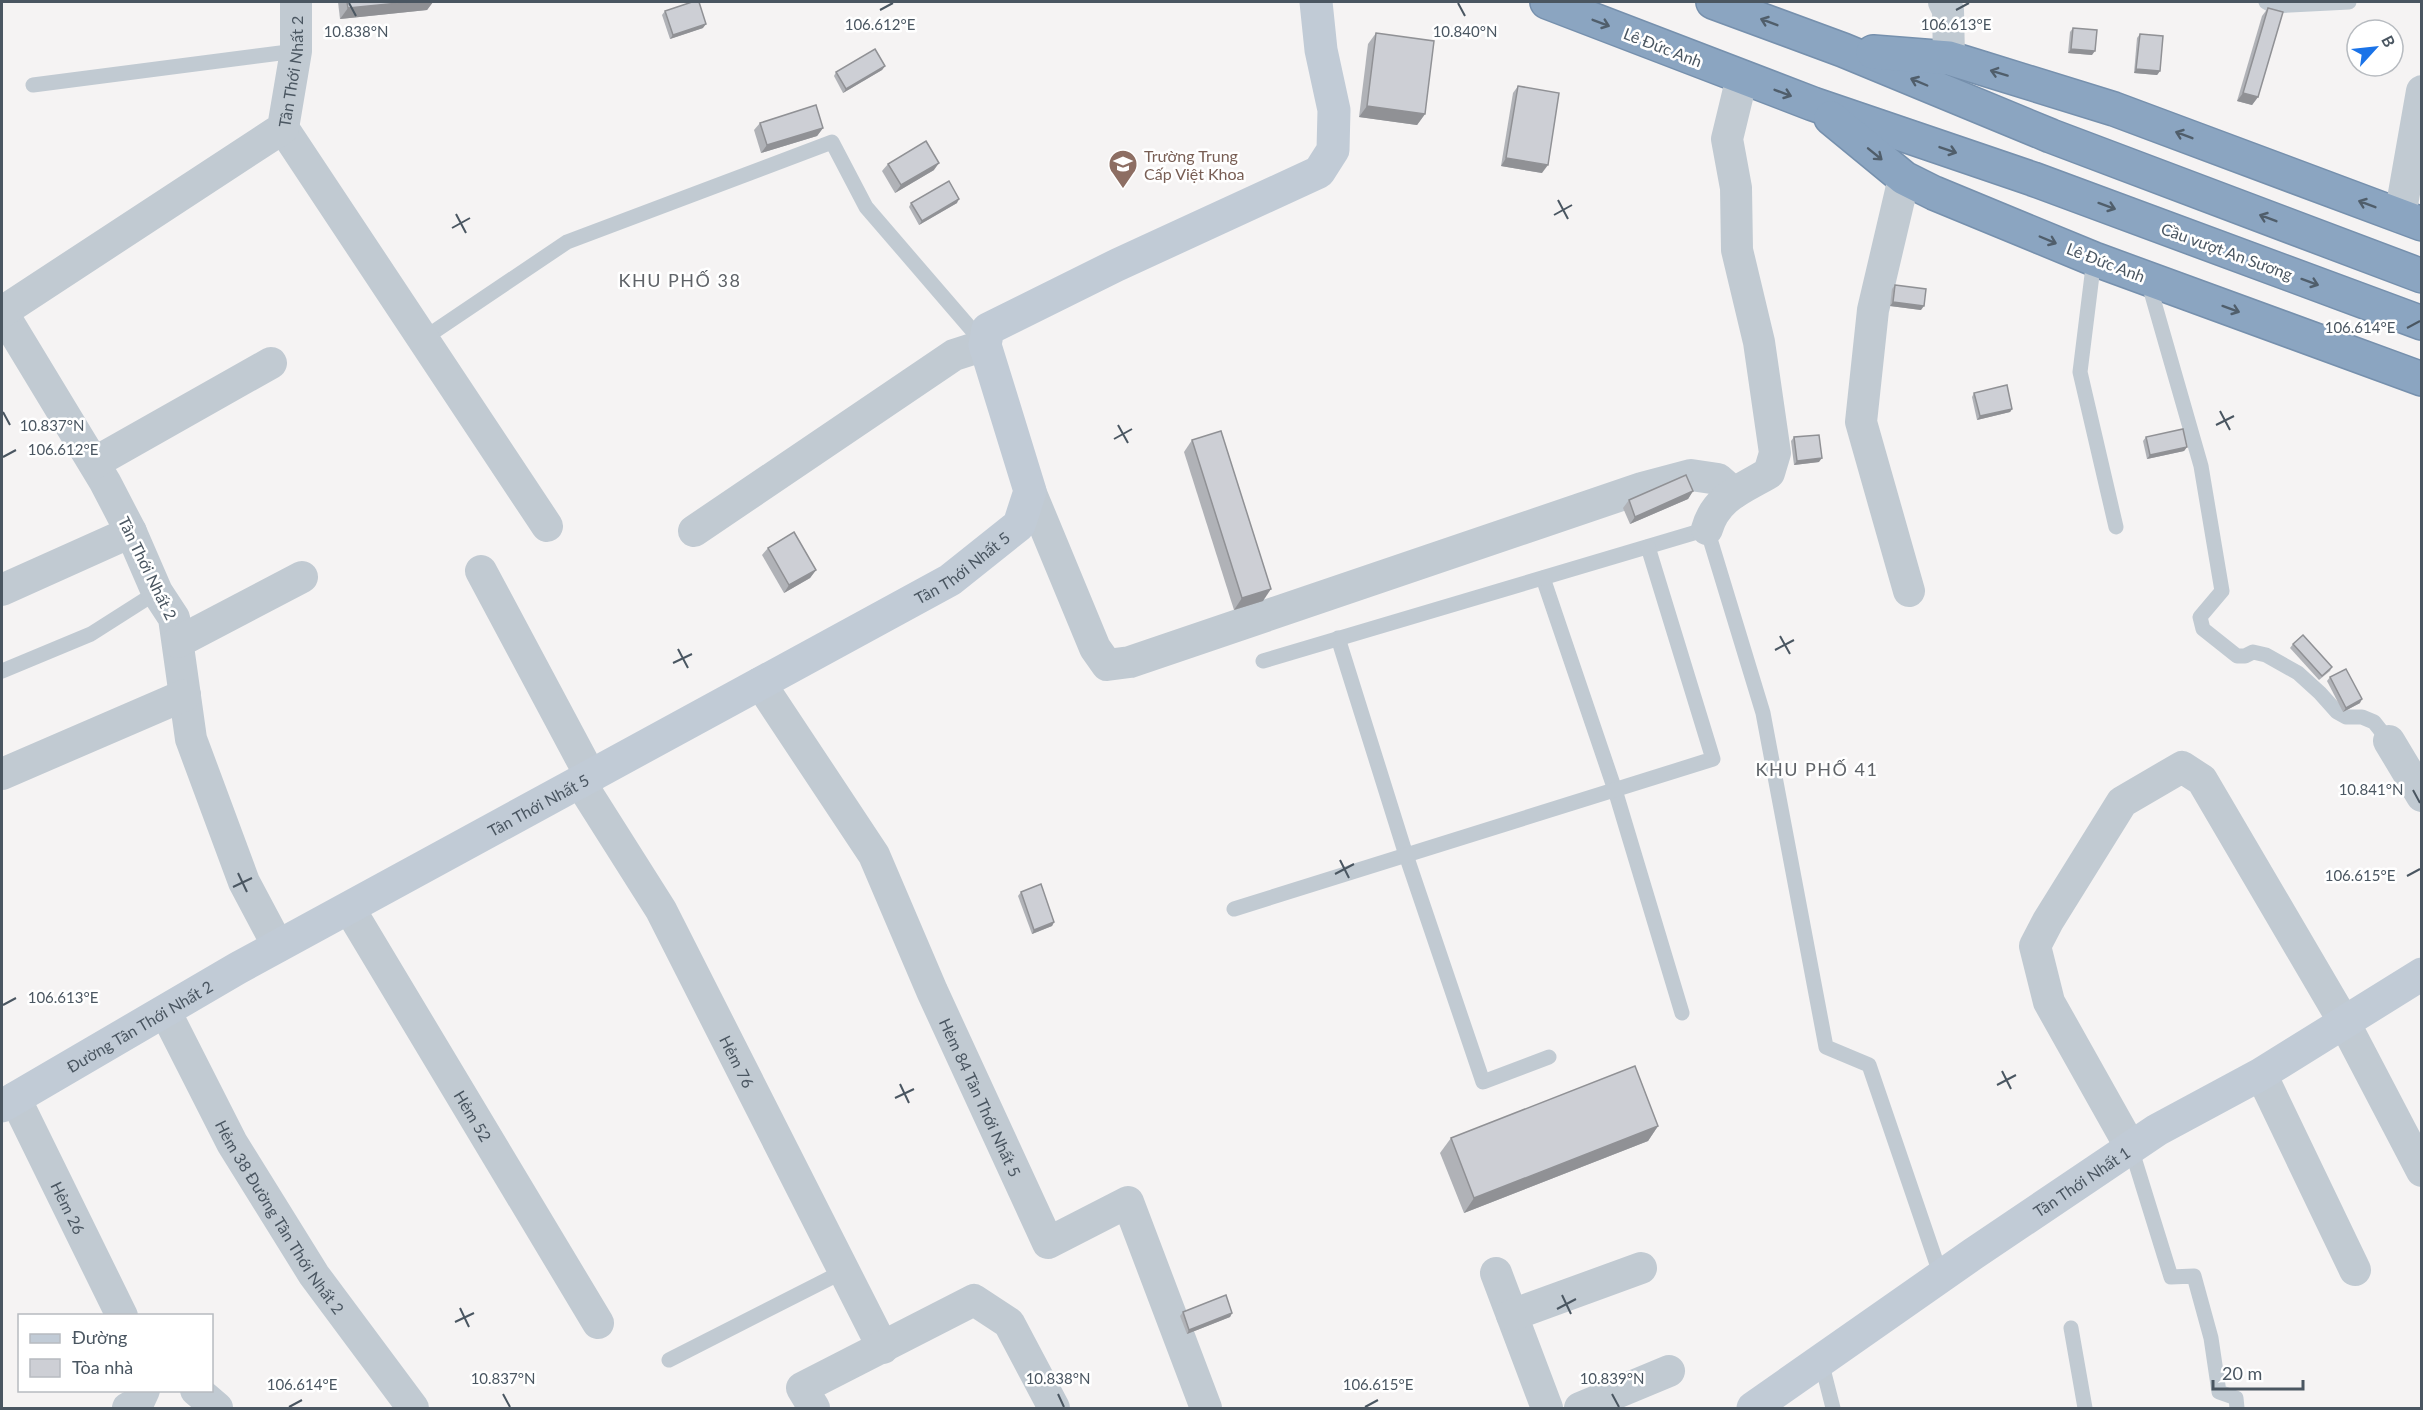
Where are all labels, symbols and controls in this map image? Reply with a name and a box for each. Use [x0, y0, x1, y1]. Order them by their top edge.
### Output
text: 106.612°E [845, 15, 915, 33]
text: 106.613°E [1921, 15, 1991, 33]
street label: Tân Thới Nhất 2 [274, 16, 306, 129]
one-way arrow [1760, 16, 1779, 27]
one-way arrow [1592, 18, 1610, 29]
north arrow [2345, 18, 2405, 78]
text: 10.838°N [324, 22, 388, 40]
text: 10.840°N [1433, 22, 1497, 40]
street label: Lê Đức Anh [1621, 23, 1705, 71]
text: B [2378, 32, 2400, 50]
one-way arrow [1990, 67, 2009, 78]
one-way arrow [1910, 76, 1929, 87]
one-way arrow [1774, 88, 1792, 99]
one-way arrow [2175, 129, 2194, 140]
one-way arrow [1938, 145, 1957, 156]
place label: Trường Trung Cấp Việt Khoa [1144, 146, 1245, 183]
one-way arrow [1867, 147, 1882, 161]
school or university icon: Trường Trung Cấp Việt Khoa [1107, 148, 1139, 190]
one-way arrow [2358, 197, 2376, 208]
one-way arrow [2098, 202, 2116, 213]
one-way arrow [2260, 212, 2278, 223]
street label: Cầu vượt An Sương [2159, 218, 2295, 284]
one-way arrow [2039, 235, 2057, 246]
street label: Lê Đức Anh [2064, 238, 2148, 286]
district label: KHU PHỐ 38 [619, 269, 741, 291]
one-way arrow [2300, 277, 2319, 288]
one-way arrow [2221, 304, 2240, 315]
text: 106.614°E [2325, 318, 2395, 336]
text: 10.837°N [20, 416, 84, 434]
text: 106.612°E [28, 440, 98, 458]
street label: Tân Thới Nhất 2 [115, 513, 181, 623]
street label: Tân Thới Nhất 5 [911, 527, 1013, 607]
district label: KHU PHỐ 41 [1756, 758, 1878, 780]
street label: Tân Thới Nhất 5 [484, 769, 592, 840]
text: 10.841°N [2339, 780, 2403, 798]
text: 106.615°E [2325, 866, 2395, 884]
street label: Đường Tân Thới Nhất 2 [63, 976, 215, 1076]
text: 106.613°E [28, 988, 98, 1006]
street label: Hẻm 84 Tân Thới Nhất 5 [936, 1015, 1026, 1179]
street label: Hẻm 76 [716, 1032, 759, 1091]
street label: Hẻm 52 [451, 1087, 496, 1145]
street label: Hẻm 38 Đường Tân Thới Nhất 2 [212, 1116, 349, 1317]
street label: Tân Thới Nhất 1 [2029, 1142, 2133, 1220]
street label: Hẻm 26 [48, 1178, 90, 1237]
legend [18, 1314, 213, 1392]
text: Đường [72, 1326, 127, 1348]
scale bar [2213, 1353, 2303, 1391]
text: Tòa nhà [72, 1356, 133, 1378]
text: 20 m [2222, 1362, 2262, 1384]
text: 10.837°N [471, 1369, 535, 1387]
text: 10.838°N [1026, 1369, 1090, 1387]
text: 10.839°N [1580, 1369, 1644, 1387]
text: 106.614°E [267, 1375, 337, 1393]
text: 106.615°E [1343, 1375, 1413, 1393]

